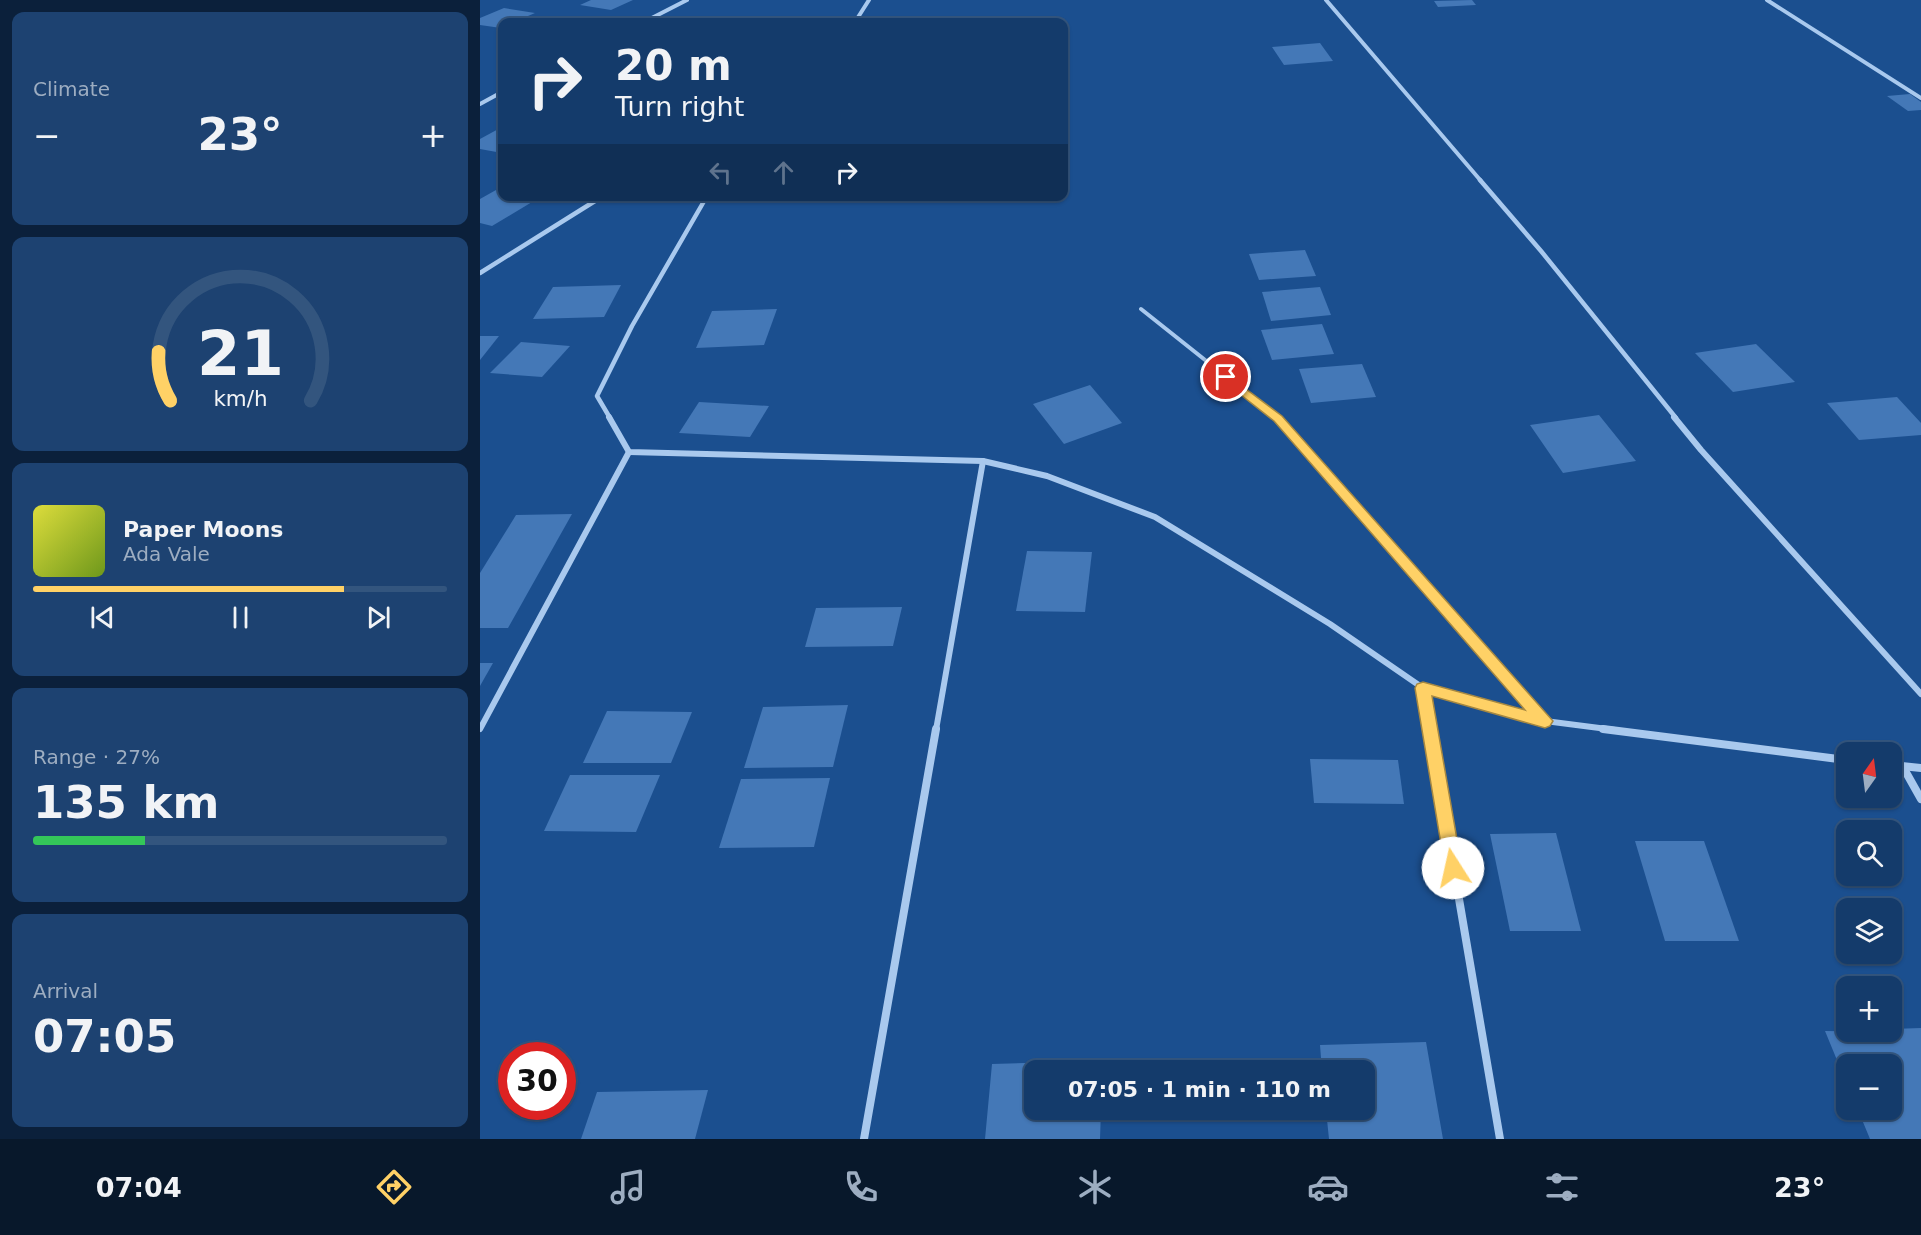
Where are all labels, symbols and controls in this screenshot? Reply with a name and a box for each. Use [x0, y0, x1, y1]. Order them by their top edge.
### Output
text: 20 m [615, 41, 732, 90]
icon: right [516, 42, 594, 120]
text: Climate [33, 77, 110, 101]
text: Turn right [615, 91, 744, 122]
text: 23° [197, 108, 283, 161]
text: − [33, 116, 61, 155]
text: + [419, 116, 447, 155]
icon: left [704, 156, 737, 189]
icon: ahead [767, 156, 800, 189]
icon: right [830, 156, 863, 189]
text: 21 [197, 317, 283, 390]
pin [1200, 351, 1251, 402]
icon: arrive [1209, 360, 1242, 393]
text: km/h [213, 387, 267, 412]
text: Paper Moons [123, 517, 283, 542]
text: Ada Vale [123, 542, 210, 566]
icon: previous [86, 601, 119, 634]
icon: pause [224, 601, 257, 634]
icon: next [362, 601, 395, 634]
north arrow [1836, 742, 1902, 808]
map controls [1836, 742, 1902, 1120]
text: Range · 27% [33, 745, 160, 769]
text: 135 km [33, 776, 219, 829]
button: search [1836, 820, 1902, 886]
position arrow [1421, 836, 1485, 900]
button: layers [1836, 898, 1902, 964]
button: + [1836, 976, 1902, 1042]
text: Arrival [33, 979, 98, 1003]
text: 07:05 [33, 1010, 176, 1063]
speed limit sign: 30 [498, 1042, 576, 1120]
button: − [1836, 1054, 1902, 1120]
text: 07:05 · 1 min · 110 m [1068, 1077, 1331, 1102]
icon: directions [373, 1166, 415, 1208]
icon: music [607, 1166, 649, 1208]
icon: phone [840, 1166, 882, 1208]
icon: climate [1074, 1166, 1116, 1208]
icon: car [1307, 1166, 1349, 1208]
icon: filters [1541, 1166, 1583, 1208]
text: 07:04 [96, 1172, 182, 1203]
text: 23° [1774, 1172, 1825, 1203]

